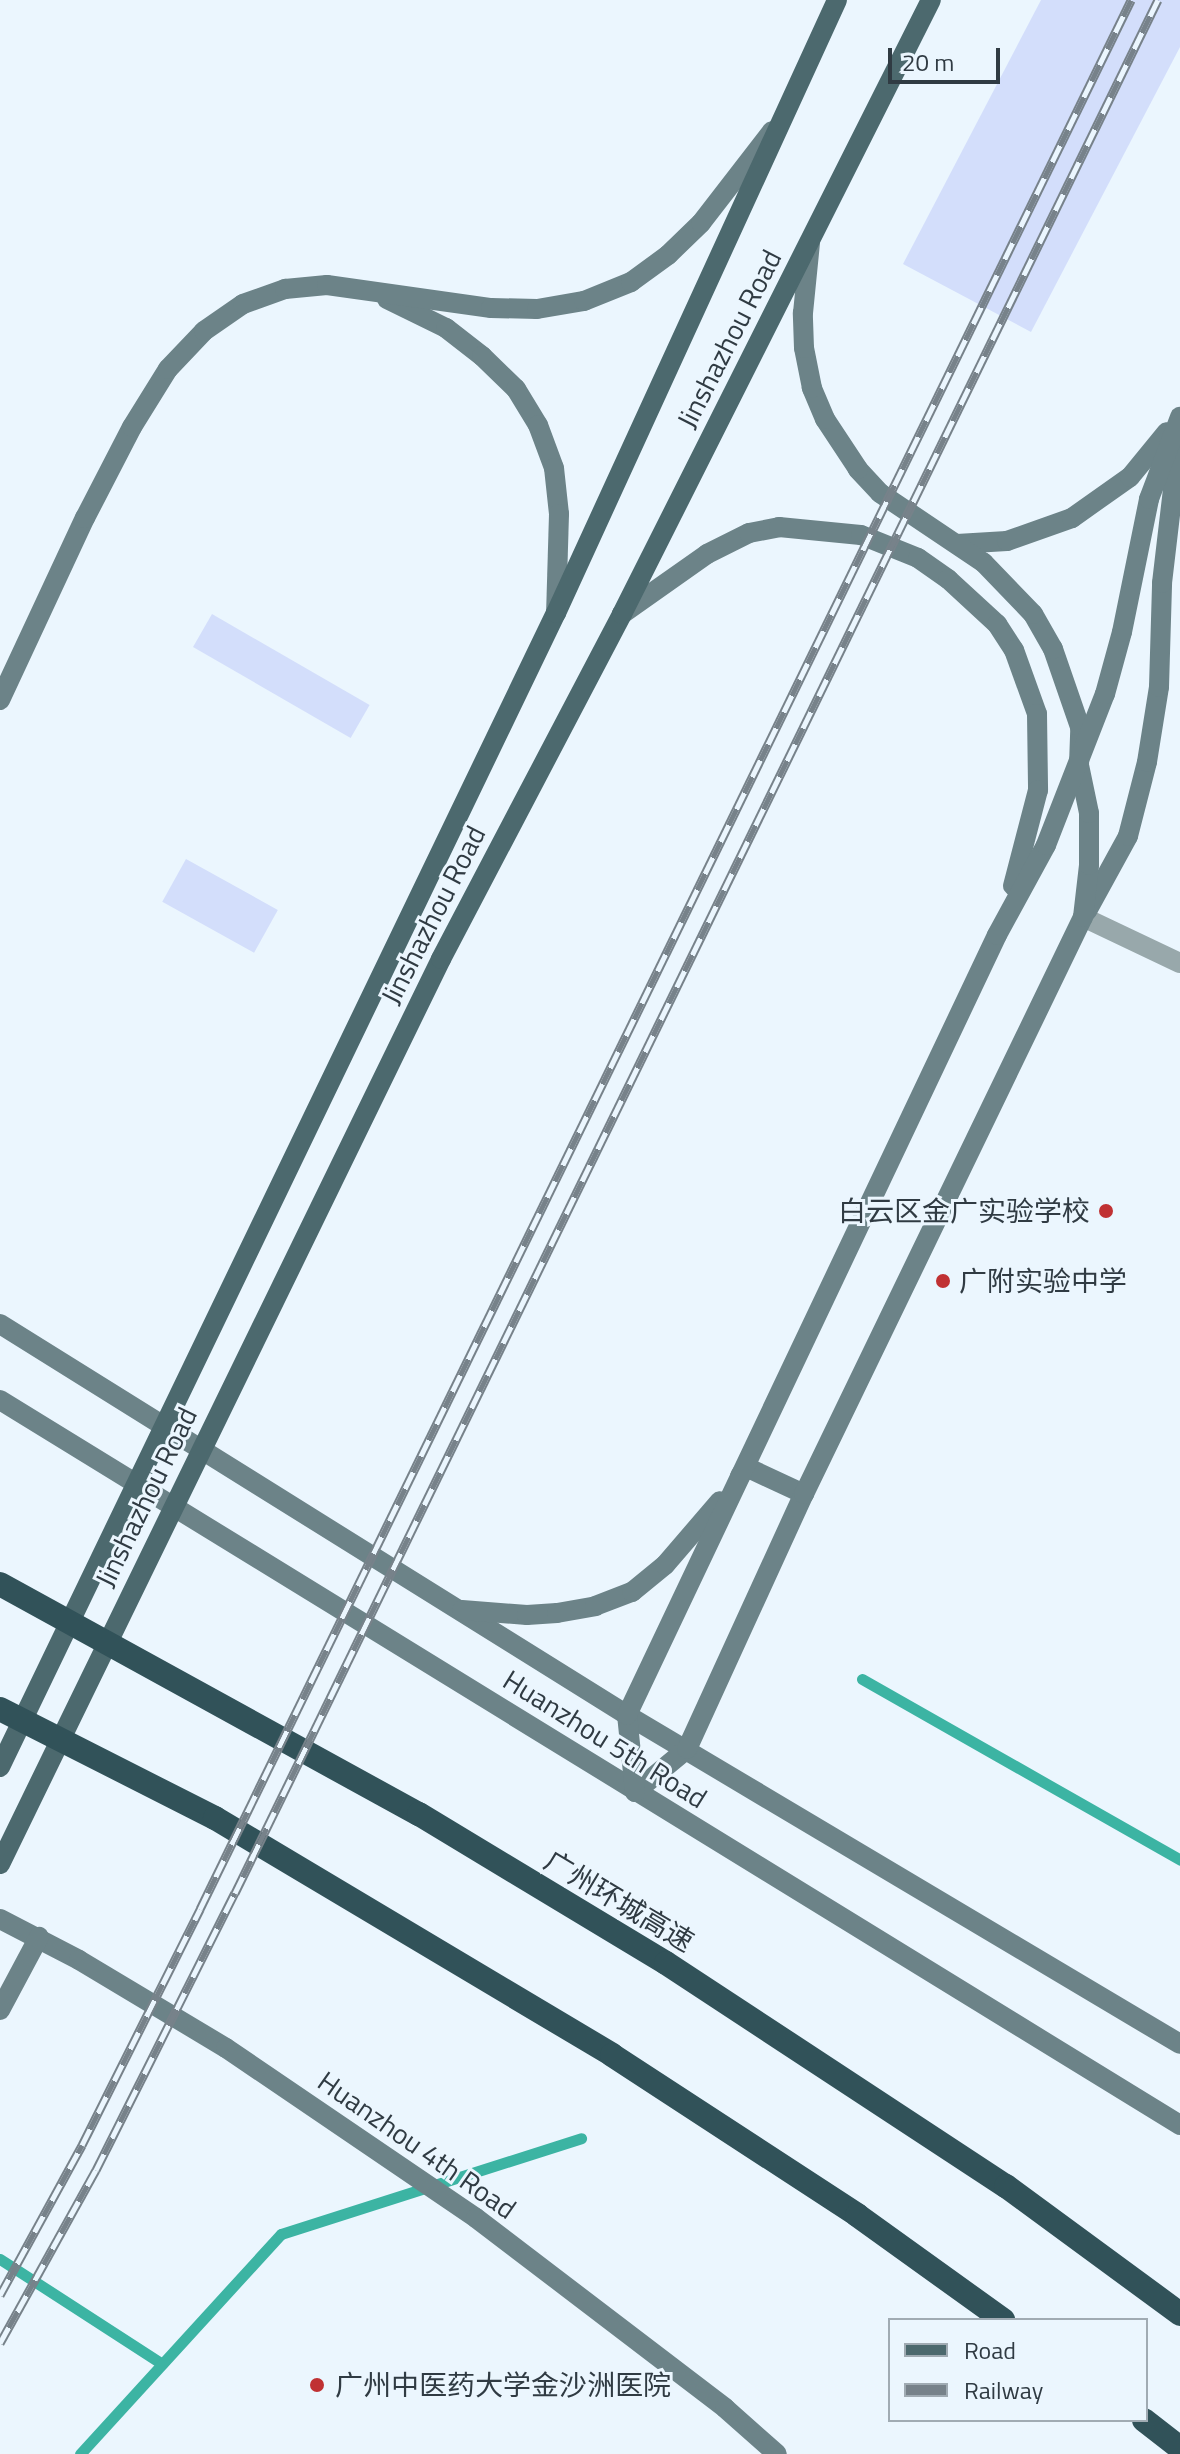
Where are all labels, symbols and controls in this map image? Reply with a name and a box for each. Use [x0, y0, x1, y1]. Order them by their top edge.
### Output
scale bar [892, 32, 1004, 82]
text: 20 m [902, 44, 954, 80]
street label: Jinshazhou Road [670, 244, 788, 434]
street label: Jinshazhou Road [374, 820, 492, 1010]
place label: 白云区金广实验学校 [838, 1194, 1090, 1228]
marker: 白云区金广实验学校 [1097, 1202, 1115, 1220]
place label: 广附实验中学 [959, 1264, 1127, 1298]
marker: 广附实验中学 [934, 1272, 952, 1290]
street label: Jinshazhou Road [88, 1402, 204, 1592]
street label: Huanzhou 5th Road [497, 1663, 713, 1815]
street label: 广州环城高速 [538, 1843, 700, 1959]
street label: Huanzhou 4th Road [312, 2064, 522, 2226]
legend [888, 2318, 1148, 2422]
text: Road [964, 2332, 1016, 2368]
place label: 广州中医药大学金沙洲医院 [335, 2368, 671, 2402]
text: Railway [964, 2372, 1043, 2408]
marker: 广州中医药大学金沙洲医院 [306, 2374, 328, 2396]

